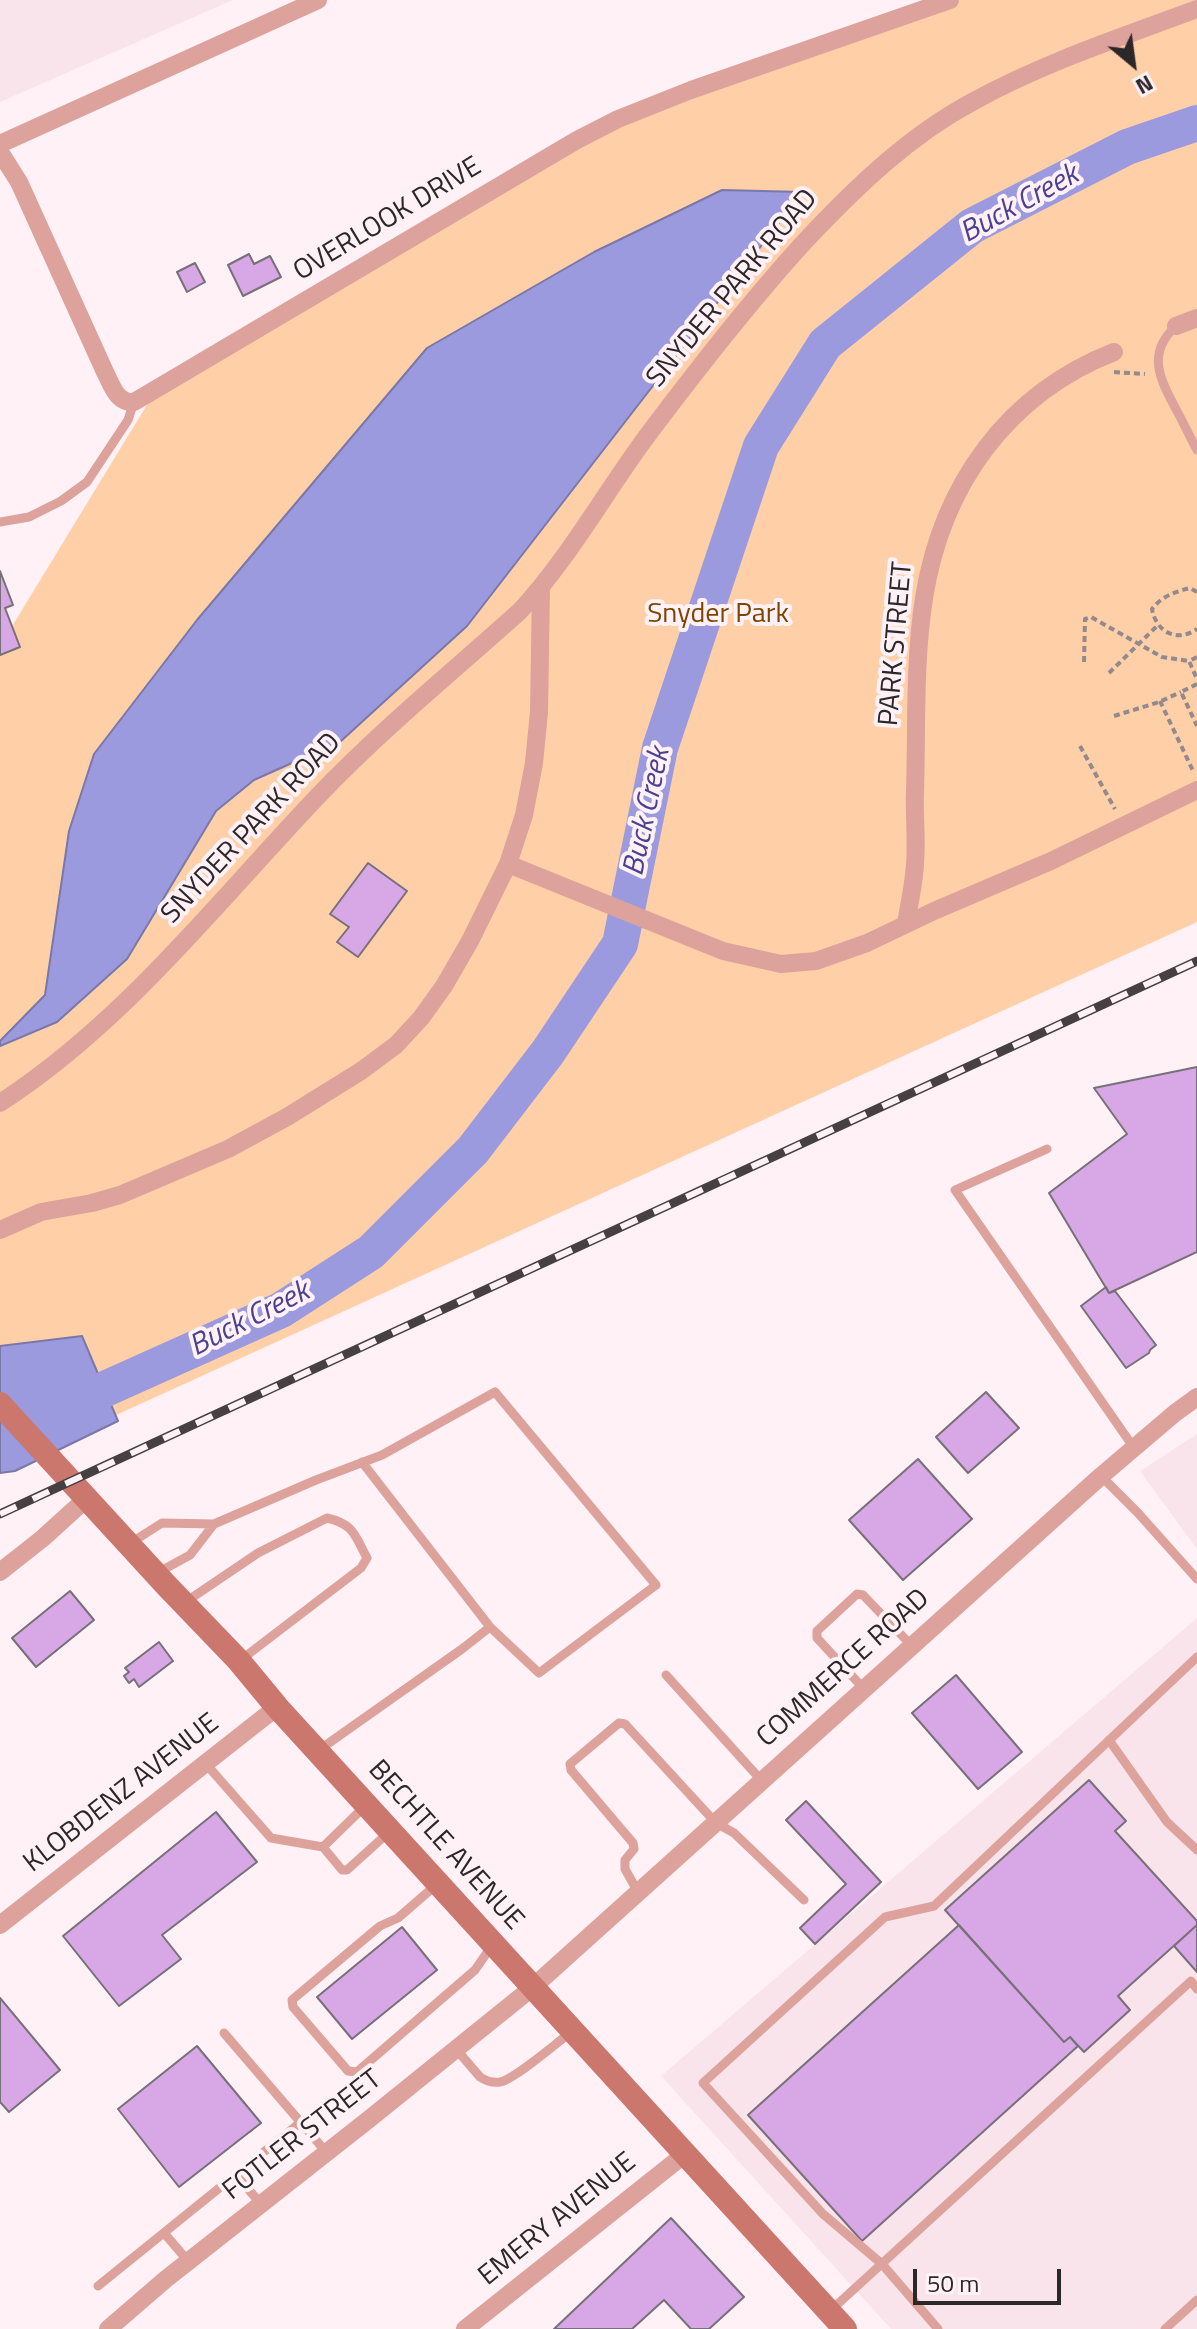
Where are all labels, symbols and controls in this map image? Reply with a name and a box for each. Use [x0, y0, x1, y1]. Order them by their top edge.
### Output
north arrow [1093, 24, 1173, 104]
text: N [1130, 66, 1160, 104]
street label: OVERLOOK DRIVE [288, 151, 488, 289]
water label: Buck Creek [955, 158, 1085, 252]
street label: SNYDER PARK ROAD [640, 183, 826, 395]
street label: PARK STREET [873, 561, 921, 727]
park label: Snyder Park [647, 598, 789, 632]
street label: SNYDER PARK ROAD [155, 727, 349, 931]
water label: Buck Creek [617, 745, 679, 879]
water label: Buck Creek [184, 1275, 316, 1365]
street label: COMMERCE ROAD [751, 1583, 937, 1755]
street label: KLOBDENZ AVENUE [18, 1707, 226, 1881]
street label: BECHTLE AVENUE [360, 1754, 530, 1938]
street label: FOTLER STREET [217, 2064, 389, 2208]
street label: EMERY AVENUE [473, 2146, 643, 2294]
scale bar [917, 2253, 1065, 2303]
text: 50 m [927, 2265, 979, 2301]

